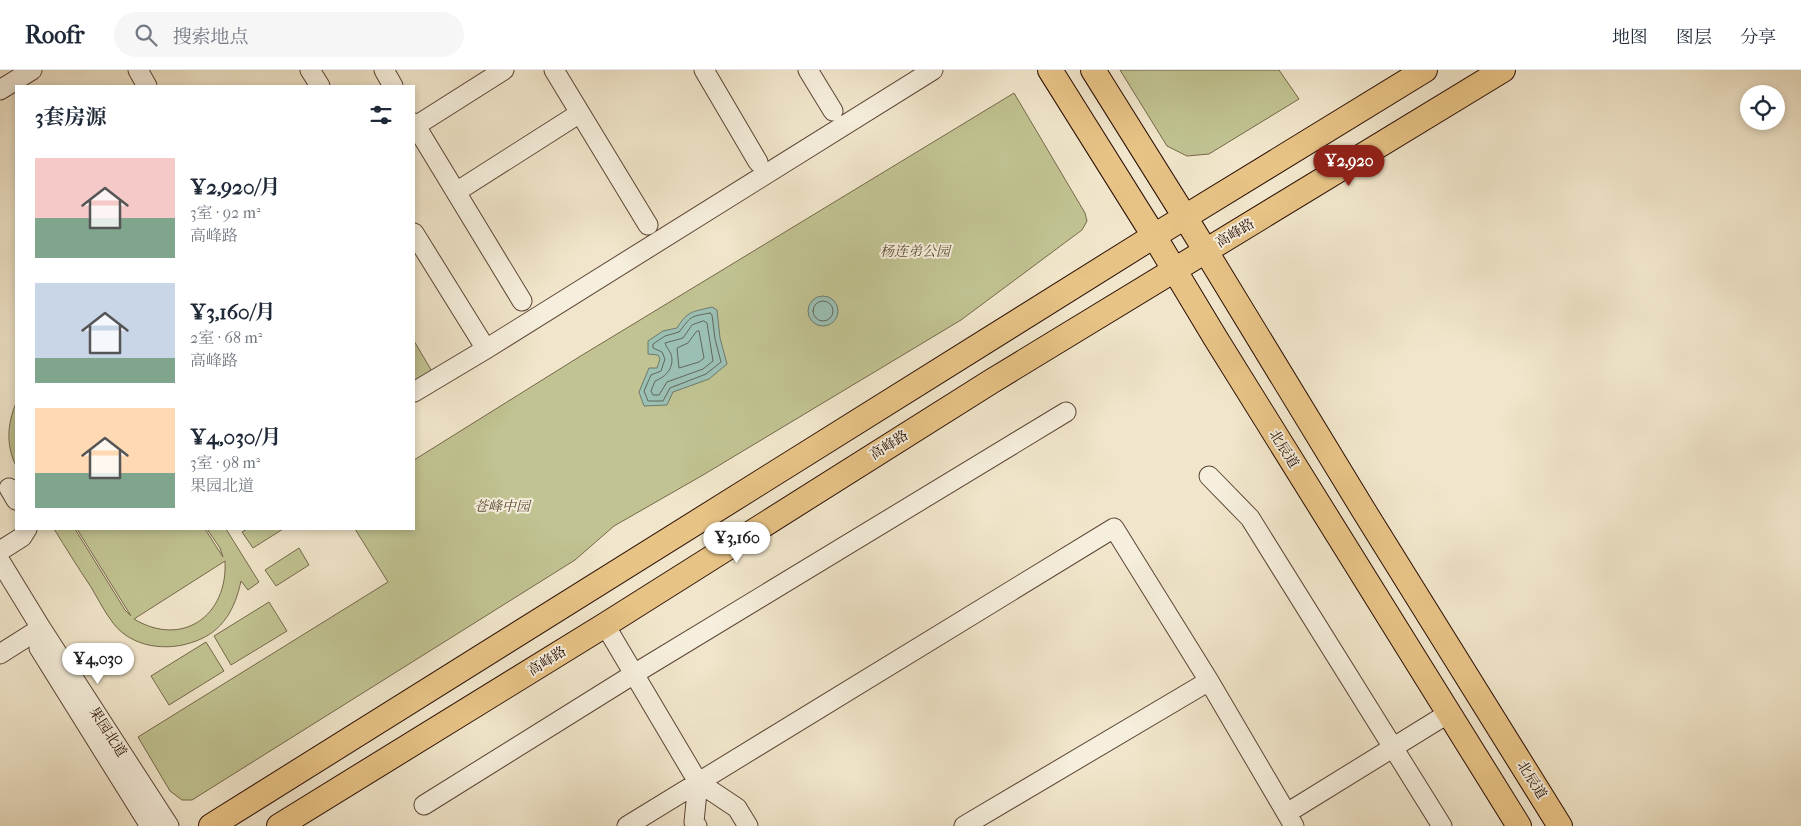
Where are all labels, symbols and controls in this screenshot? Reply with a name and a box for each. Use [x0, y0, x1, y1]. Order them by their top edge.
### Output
search box [114, 12, 464, 57]
text: Roofr [25, 21, 84, 49]
icon: search [132, 21, 160, 49]
text: 搜索地点 [172, 26, 248, 48]
text: 地图 [1612, 27, 1648, 48]
text: 图层 [1676, 27, 1712, 48]
text: 分享 [1740, 27, 1776, 48]
map controls [1740, 85, 1785, 130]
button: locate [1740, 85, 1785, 130]
icon: filters [367, 101, 395, 129]
text: 3套房源 [35, 105, 107, 129]
pin: ¥2,920 [1308, 144, 1390, 187]
text: ¥2,920 [1324, 151, 1374, 170]
text: ¥2,920/月 [190, 175, 281, 199]
icon: home [75, 178, 135, 238]
text: 3室 · 92 m² [190, 203, 261, 222]
street label: 高峰路 [1213, 215, 1257, 251]
text: 高峰路 [190, 226, 238, 245]
park label: 杨连弟公园 [880, 243, 952, 260]
text: ¥3,160/月 [190, 300, 276, 324]
icon: home [75, 303, 135, 363]
text: 2室 · 68 m² [190, 328, 262, 347]
text: 高峰路 [190, 351, 238, 370]
text: ¥4,030/月 [190, 425, 282, 449]
street label: 高峰路 [867, 427, 911, 463]
street label: 北辰道 [1266, 427, 1302, 471]
icon: home [75, 428, 135, 488]
text: 3室 · 98 m² [190, 453, 260, 472]
text: 果园北道 [190, 476, 254, 495]
park label: 苍峰中园 [474, 498, 532, 515]
pin: ¥3,160 [696, 522, 778, 564]
text: ¥3,160 [714, 528, 760, 547]
pin: ¥4,030 [57, 642, 139, 685]
street label: 高峰路 [525, 643, 569, 679]
text: ¥4,030 [73, 649, 123, 668]
street label: 果园北道 [86, 704, 130, 760]
street label: 北辰道 [1514, 758, 1550, 802]

